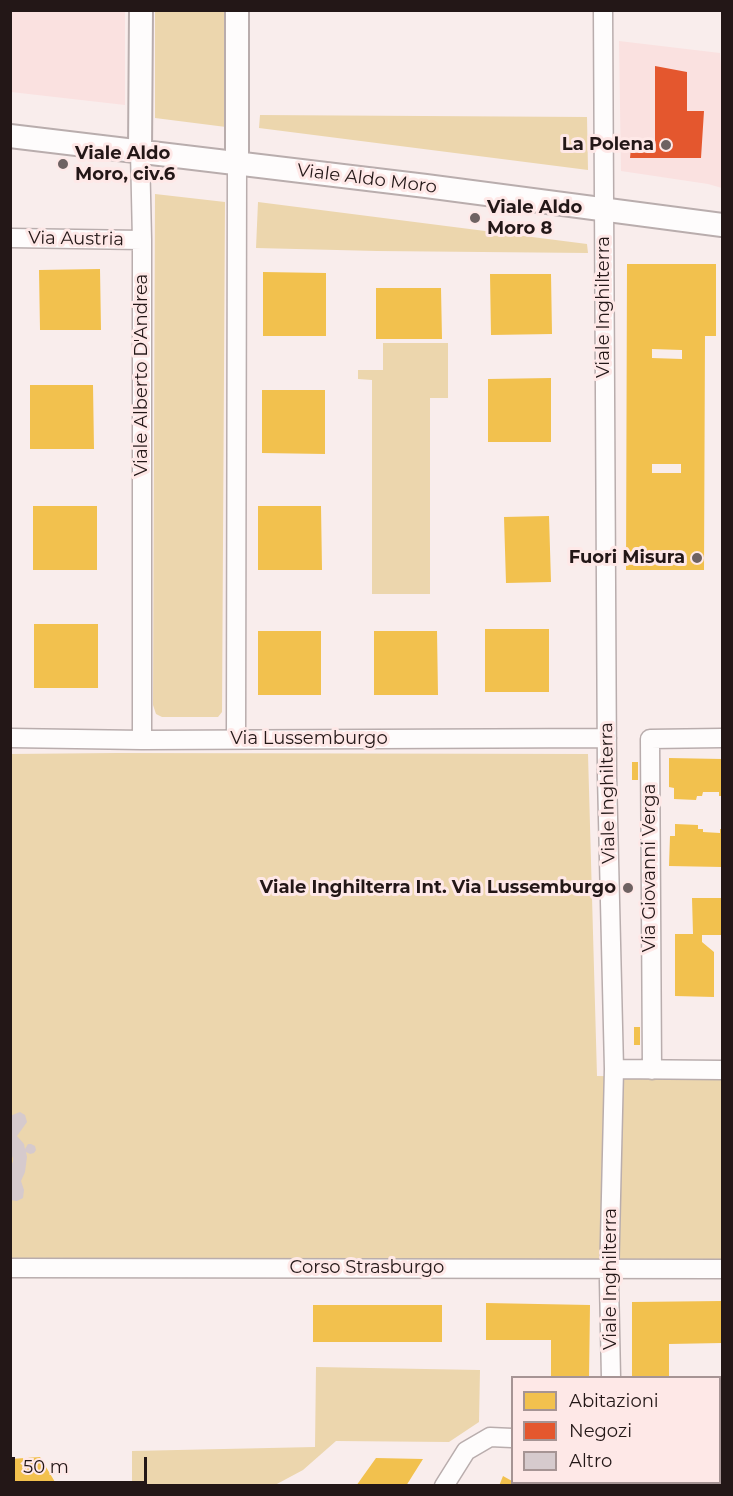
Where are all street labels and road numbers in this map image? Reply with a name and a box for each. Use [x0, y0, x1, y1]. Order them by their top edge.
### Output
street label: Viale Aldo Moro [296, 160, 438, 198]
street label: Via Austria [28, 227, 124, 251]
street label: Viale Inghilterra [593, 236, 615, 378]
street label: Viale Alberto D'Andrea [131, 274, 153, 476]
street label: Viale Inghilterra [596, 722, 620, 864]
street label: Via Lussemburgo [230, 728, 388, 750]
street label: Via Giovanni Verga [639, 784, 661, 952]
street label: Viale Inghilterra [600, 1208, 622, 1350]
street label: Corso Strasburgo [290, 1257, 444, 1279]

